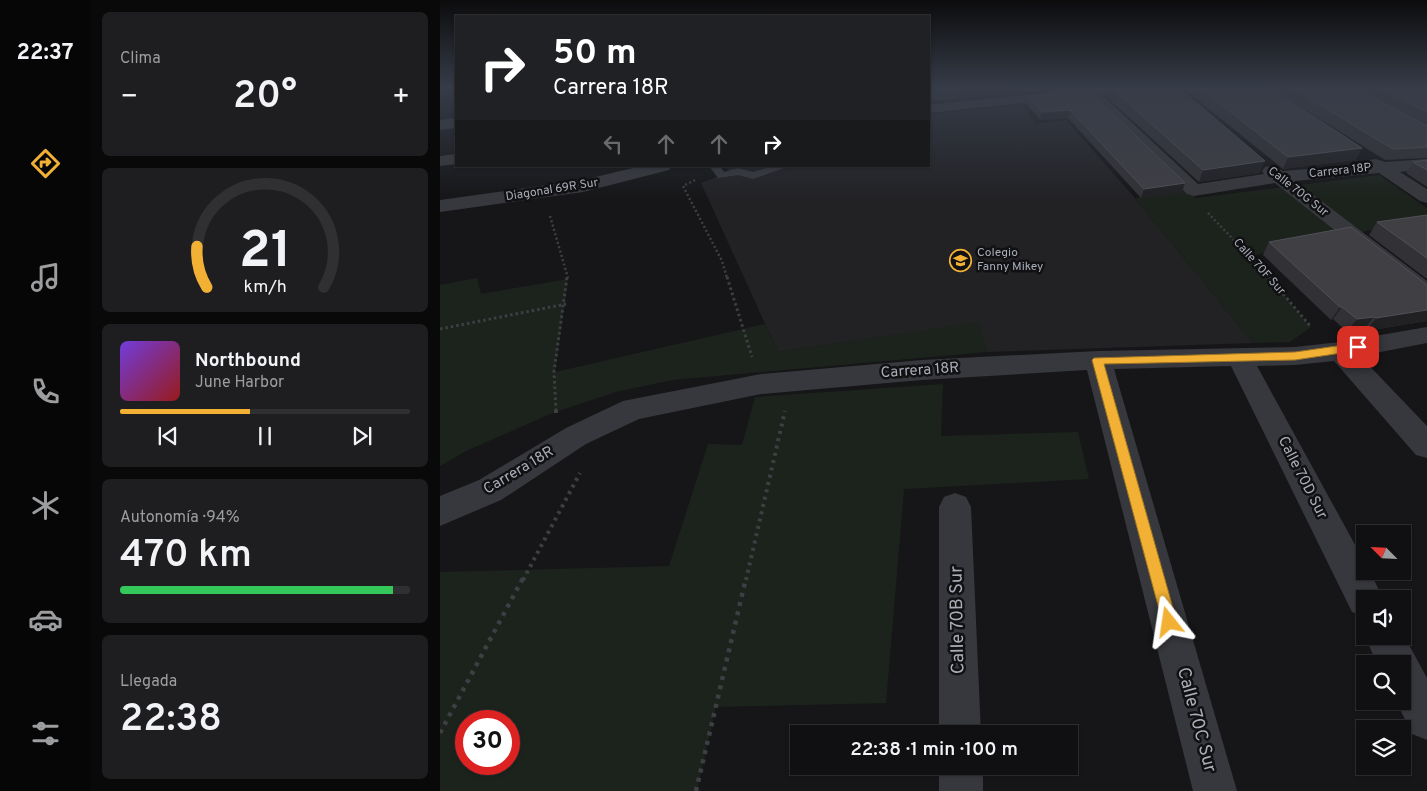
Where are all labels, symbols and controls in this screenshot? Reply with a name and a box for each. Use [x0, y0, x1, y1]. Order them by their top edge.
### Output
text: 50 m [553, 32, 637, 76]
icon: right [470, 35, 535, 100]
text: 22:37 [17, 40, 73, 67]
text: Clima [120, 49, 161, 69]
text: 20° [233, 73, 297, 122]
text: Carrera 18R [553, 75, 669, 102]
text: − [120, 80, 138, 116]
text: + [392, 80, 410, 116]
icon: left [599, 130, 627, 158]
icon: ahead [652, 130, 680, 158]
icon: ahead [705, 130, 733, 158]
icon: right [758, 130, 786, 158]
icon: directions [28, 146, 63, 181]
street label: Carrera 18P [1308, 160, 1372, 182]
street label: Calle 70G Sur [1264, 163, 1332, 221]
street label: Diagonal 69R Sur [505, 175, 600, 205]
text: 21 [239, 220, 291, 286]
street label: Calle 70F Sur [1229, 235, 1289, 299]
place label: Colegio Fanny Mikey [977, 245, 1043, 275]
school or university icon: Colegio Fanny Mikey [949, 248, 973, 272]
icon: music [28, 260, 63, 295]
text: km/h [243, 276, 287, 299]
pin [1337, 326, 1379, 368]
icon: arrive [1344, 333, 1372, 361]
text: Northbound [195, 349, 301, 373]
street label: Carrera 18R [880, 359, 960, 383]
text: June Harbor [195, 373, 284, 393]
icon: phone [28, 374, 63, 409]
icon: previous [154, 422, 182, 450]
icon: pause [251, 422, 279, 450]
icon: next [348, 422, 376, 450]
street label: Calle 70D Sur [1273, 433, 1331, 523]
street label: Carrera 18R [480, 443, 558, 499]
icon: climate [28, 488, 63, 523]
text: Autonomía · 94% [120, 508, 240, 528]
north arrow [1356, 525, 1411, 580]
map controls [1356, 525, 1411, 775]
text: 470 km [120, 532, 252, 581]
street label: Calle 70B Sur [946, 566, 970, 674]
button: sound [1356, 590, 1411, 645]
position arrow [1142, 595, 1194, 647]
icon: car [28, 602, 63, 637]
button: search [1356, 655, 1411, 710]
street label: Calle 70C Sur [1171, 665, 1221, 775]
text: Llegada [120, 672, 177, 692]
text: 22:38 [120, 696, 222, 745]
speed limit sign: 30 [455, 710, 520, 775]
icon: filters [28, 716, 63, 751]
button: layers [1356, 720, 1411, 775]
text: 22:38 · 1 min · 100 m [850, 738, 1018, 762]

